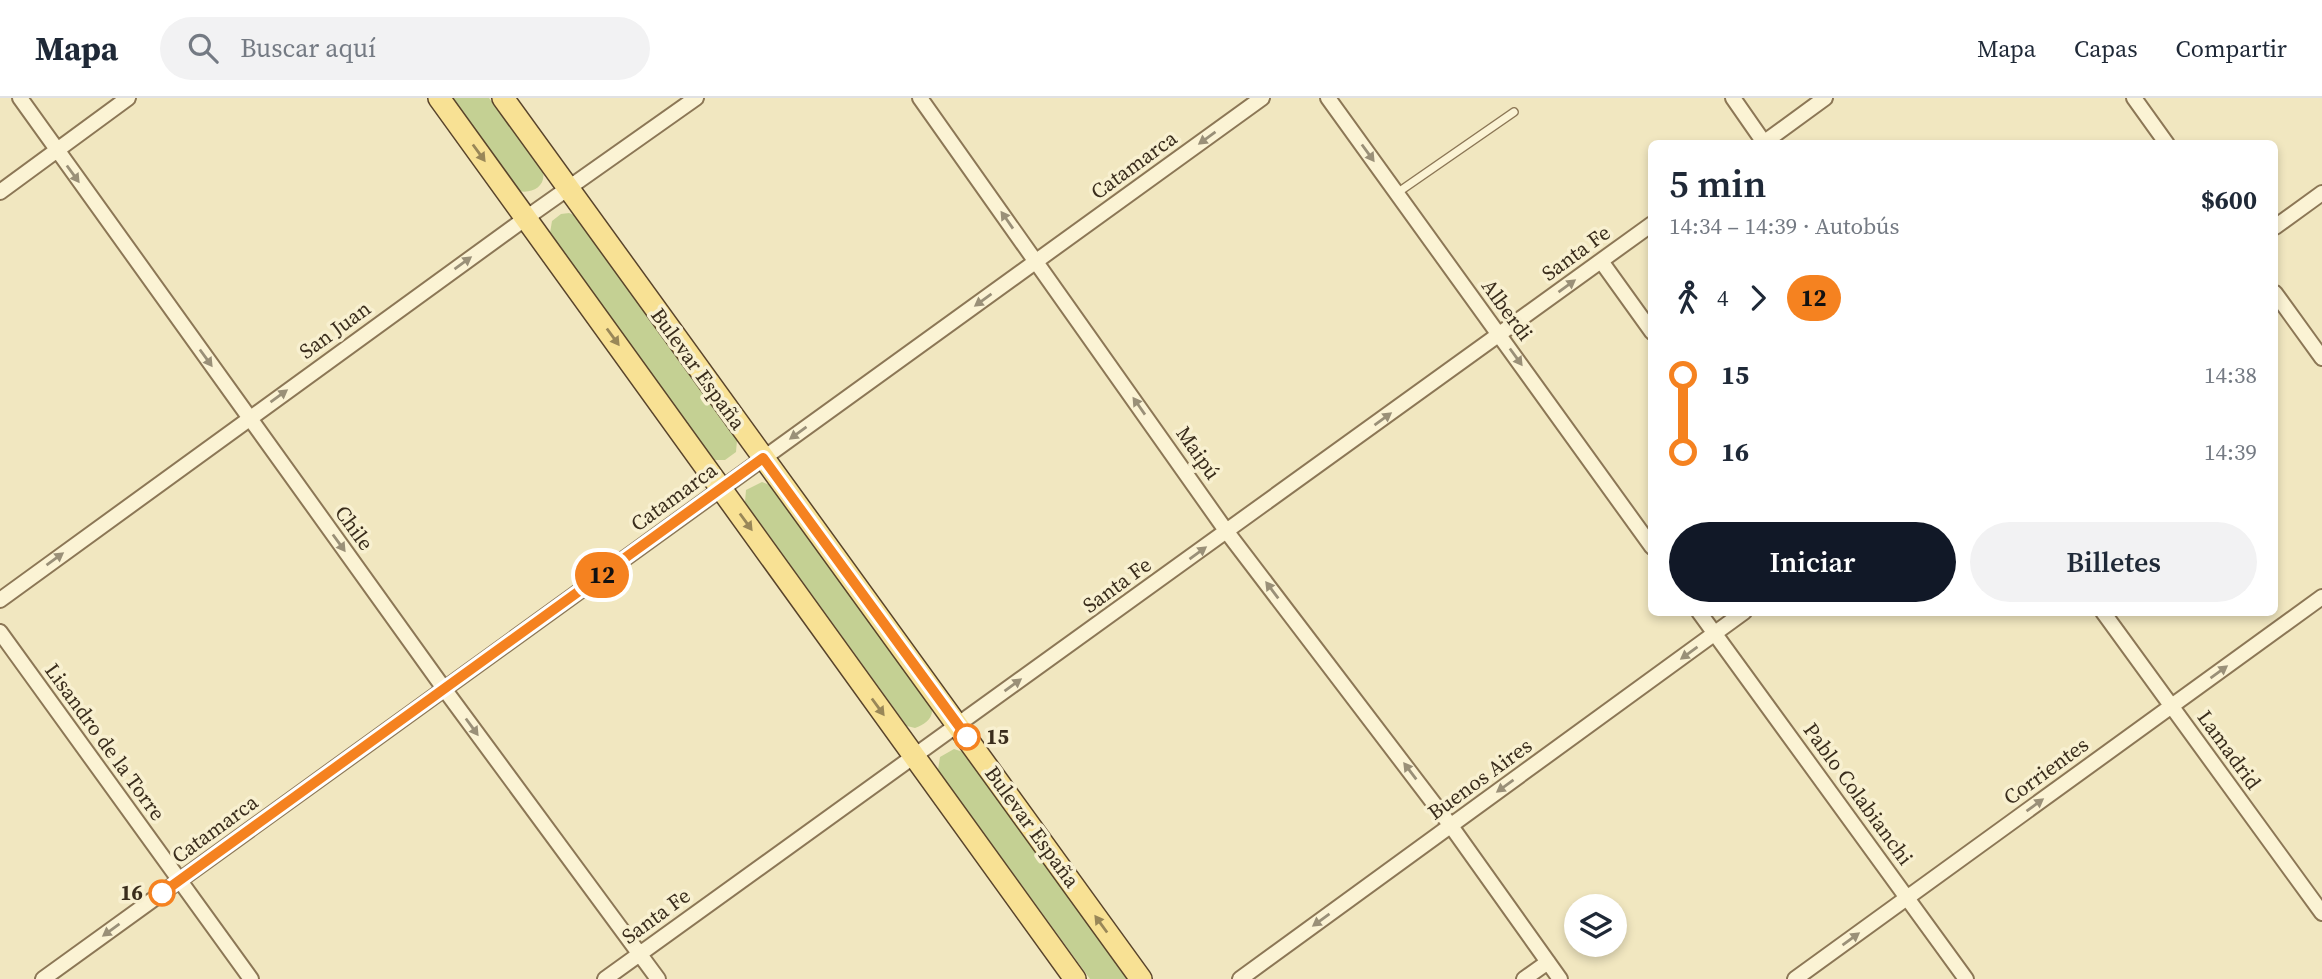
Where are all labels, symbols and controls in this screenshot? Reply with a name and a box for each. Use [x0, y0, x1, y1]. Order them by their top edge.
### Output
search box [160, 17, 650, 80]
text: Mapa [35, 26, 118, 71]
icon: search [184, 29, 222, 67]
text: Buscar aquí [240, 30, 376, 66]
text: Mapa [1977, 32, 2036, 65]
text: Capas [2074, 32, 2138, 65]
text: Compartir [2176, 32, 2287, 65]
street label: Catamarca [1085, 123, 1183, 206]
one-way arrow [1198, 131, 1216, 145]
one-way arrow [472, 144, 486, 162]
one-way arrow [1361, 144, 1375, 162]
text: 5 min [1669, 158, 1767, 210]
one-way arrow [66, 165, 80, 183]
text: $600 [2201, 182, 2257, 218]
text: 14:34 – 14:39 · Autobús [1669, 210, 1899, 242]
one-way arrow [1000, 211, 1014, 229]
street label: Santa Fe [1535, 218, 1616, 287]
one-way arrow [454, 257, 472, 271]
street label: Alberdi [1475, 273, 1540, 346]
one-way arrow [1558, 279, 1576, 293]
icon: walk [1669, 279, 1707, 317]
icon: forward [1739, 279, 1777, 317]
text: 12 [1801, 281, 1827, 314]
text: 4 [1717, 282, 1729, 314]
one-way arrow [973, 293, 992, 307]
street label: San Juan [293, 294, 377, 365]
street label: Bulevar España [644, 302, 753, 436]
one-way arrow [606, 328, 620, 346]
one-way arrow [1509, 348, 1523, 366]
one-way arrow [199, 349, 213, 367]
text: 15 [1721, 357, 1749, 393]
text: 14:38 [2204, 359, 2257, 391]
one-way arrow [270, 390, 288, 404]
one-way arrow [1132, 397, 1146, 415]
one-way arrow [1373, 412, 1392, 426]
street label: Maipú [1169, 420, 1227, 485]
one-way arrow [789, 426, 807, 440]
text: 16 [1721, 434, 1749, 470]
text: 14:39 [2204, 436, 2257, 468]
street label: Catamarca [625, 455, 723, 538]
street label: Chile [328, 499, 381, 556]
one-way arrow [739, 513, 753, 531]
button: Iniciar [1669, 522, 1956, 602]
button: Billetes [1970, 522, 2257, 602]
one-way arrow [332, 534, 346, 552]
one-way arrow [1189, 546, 1207, 560]
street label: Santa Fe [1076, 550, 1157, 619]
line badge: 12 [570, 552, 634, 598]
one-way arrow [46, 553, 64, 567]
text: 12 [589, 558, 615, 591]
one-way arrow [1265, 581, 1279, 599]
one-way arrow [1680, 645, 1698, 659]
street label: Lisandro de la Torre [38, 657, 172, 826]
one-way arrow [2210, 665, 2228, 679]
one-way arrow [1004, 678, 1022, 692]
one-way arrow [871, 698, 885, 716]
street label: Lamadrid [2191, 704, 2268, 795]
street label: Pablo Colabianchi [1797, 717, 1920, 871]
one-way arrow [465, 718, 480, 736]
place label: 15 [986, 722, 1009, 751]
marker: 15 [954, 724, 980, 750]
street label: Corrientes [1997, 730, 2094, 811]
street label: Buenos Aires [1422, 731, 1538, 826]
street label: Bulevar España [978, 760, 1087, 894]
one-way arrow [1402, 763, 1417, 781]
one-way arrow [1496, 779, 1514, 793]
street label: Catamarca [166, 787, 264, 870]
one-way arrow [2026, 799, 2044, 813]
place label: 16 [120, 878, 143, 907]
marker: 16 [149, 880, 175, 906]
street label: Santa Fe [615, 881, 696, 950]
map controls [1564, 894, 1627, 957]
button: layers [1564, 894, 1627, 957]
one-way arrow [1312, 913, 1330, 927]
one-way arrow [1094, 915, 1108, 933]
one-way arrow [102, 923, 120, 937]
one-way arrow [1841, 932, 1860, 946]

